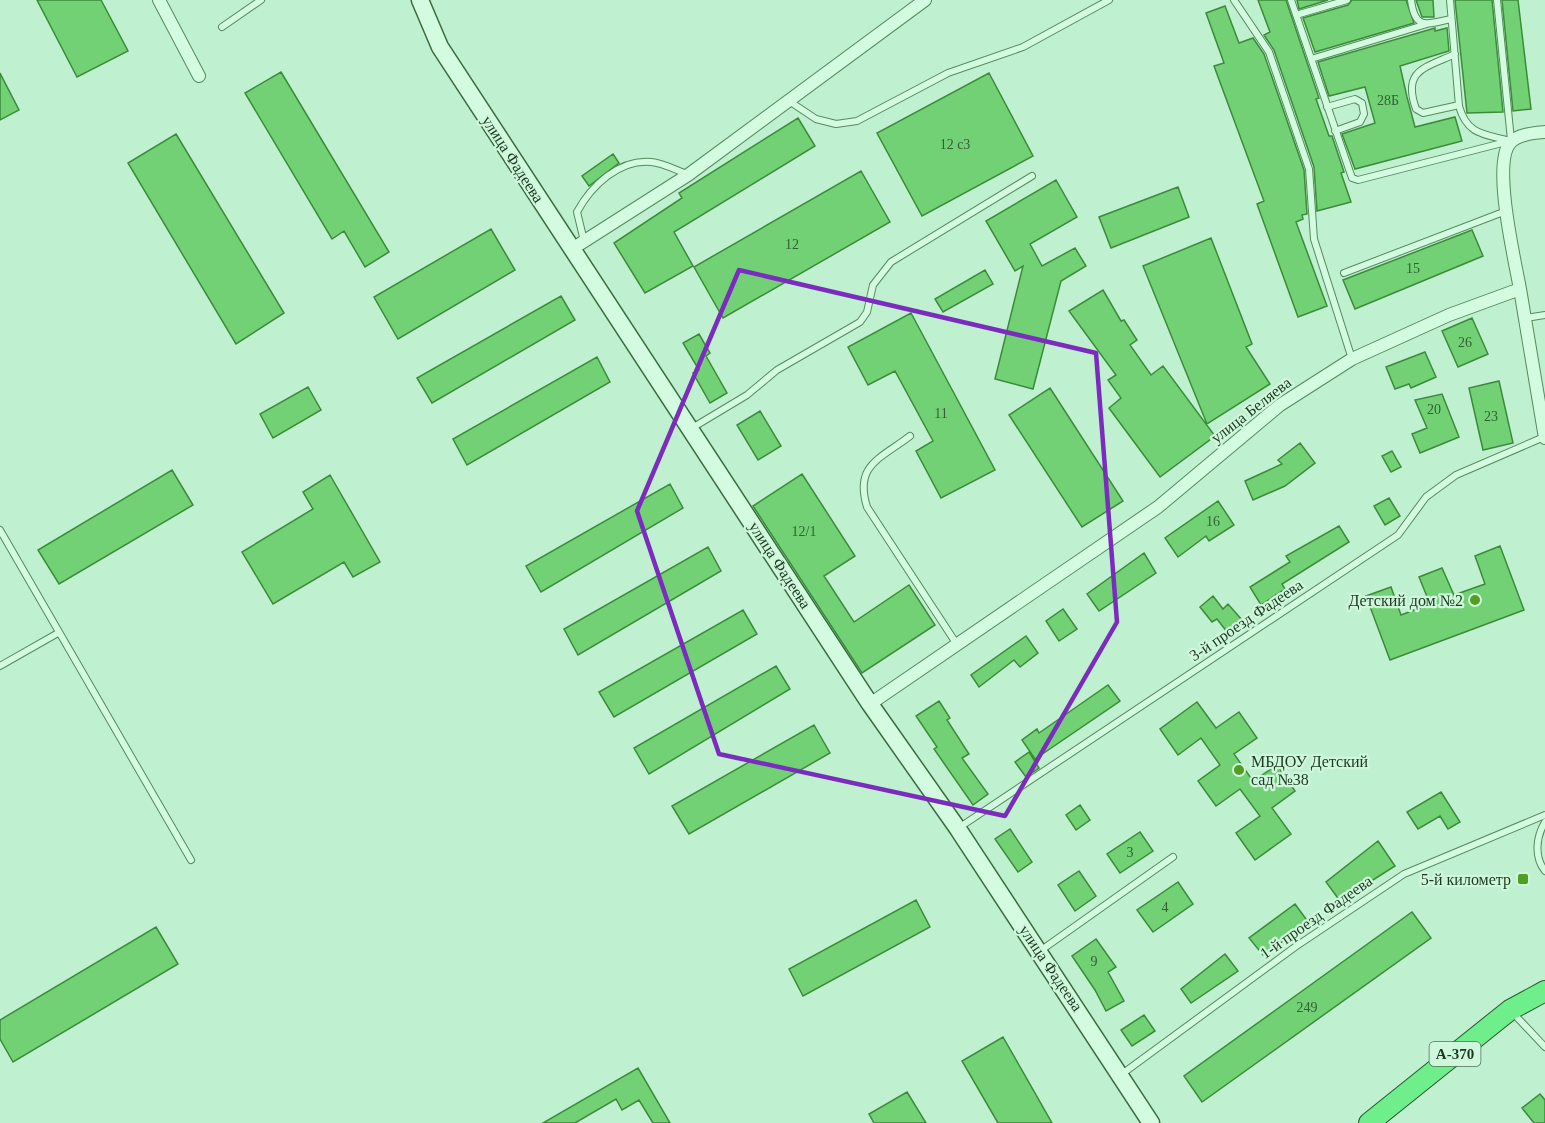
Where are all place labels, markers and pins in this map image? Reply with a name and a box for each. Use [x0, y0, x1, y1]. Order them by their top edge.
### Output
place label: Детский дом №2 [1348, 592, 1463, 610]
marker: Детский дом №2 [1468, 593, 1482, 607]
place label: МБДОУ Детский сад №38 [1251, 753, 1369, 789]
marker: МБДОУ Детский сад №38 [1232, 763, 1246, 777]
place label: 5-й километр [1421, 871, 1511, 889]
marker: 5-й километр [1516, 872, 1530, 886]

